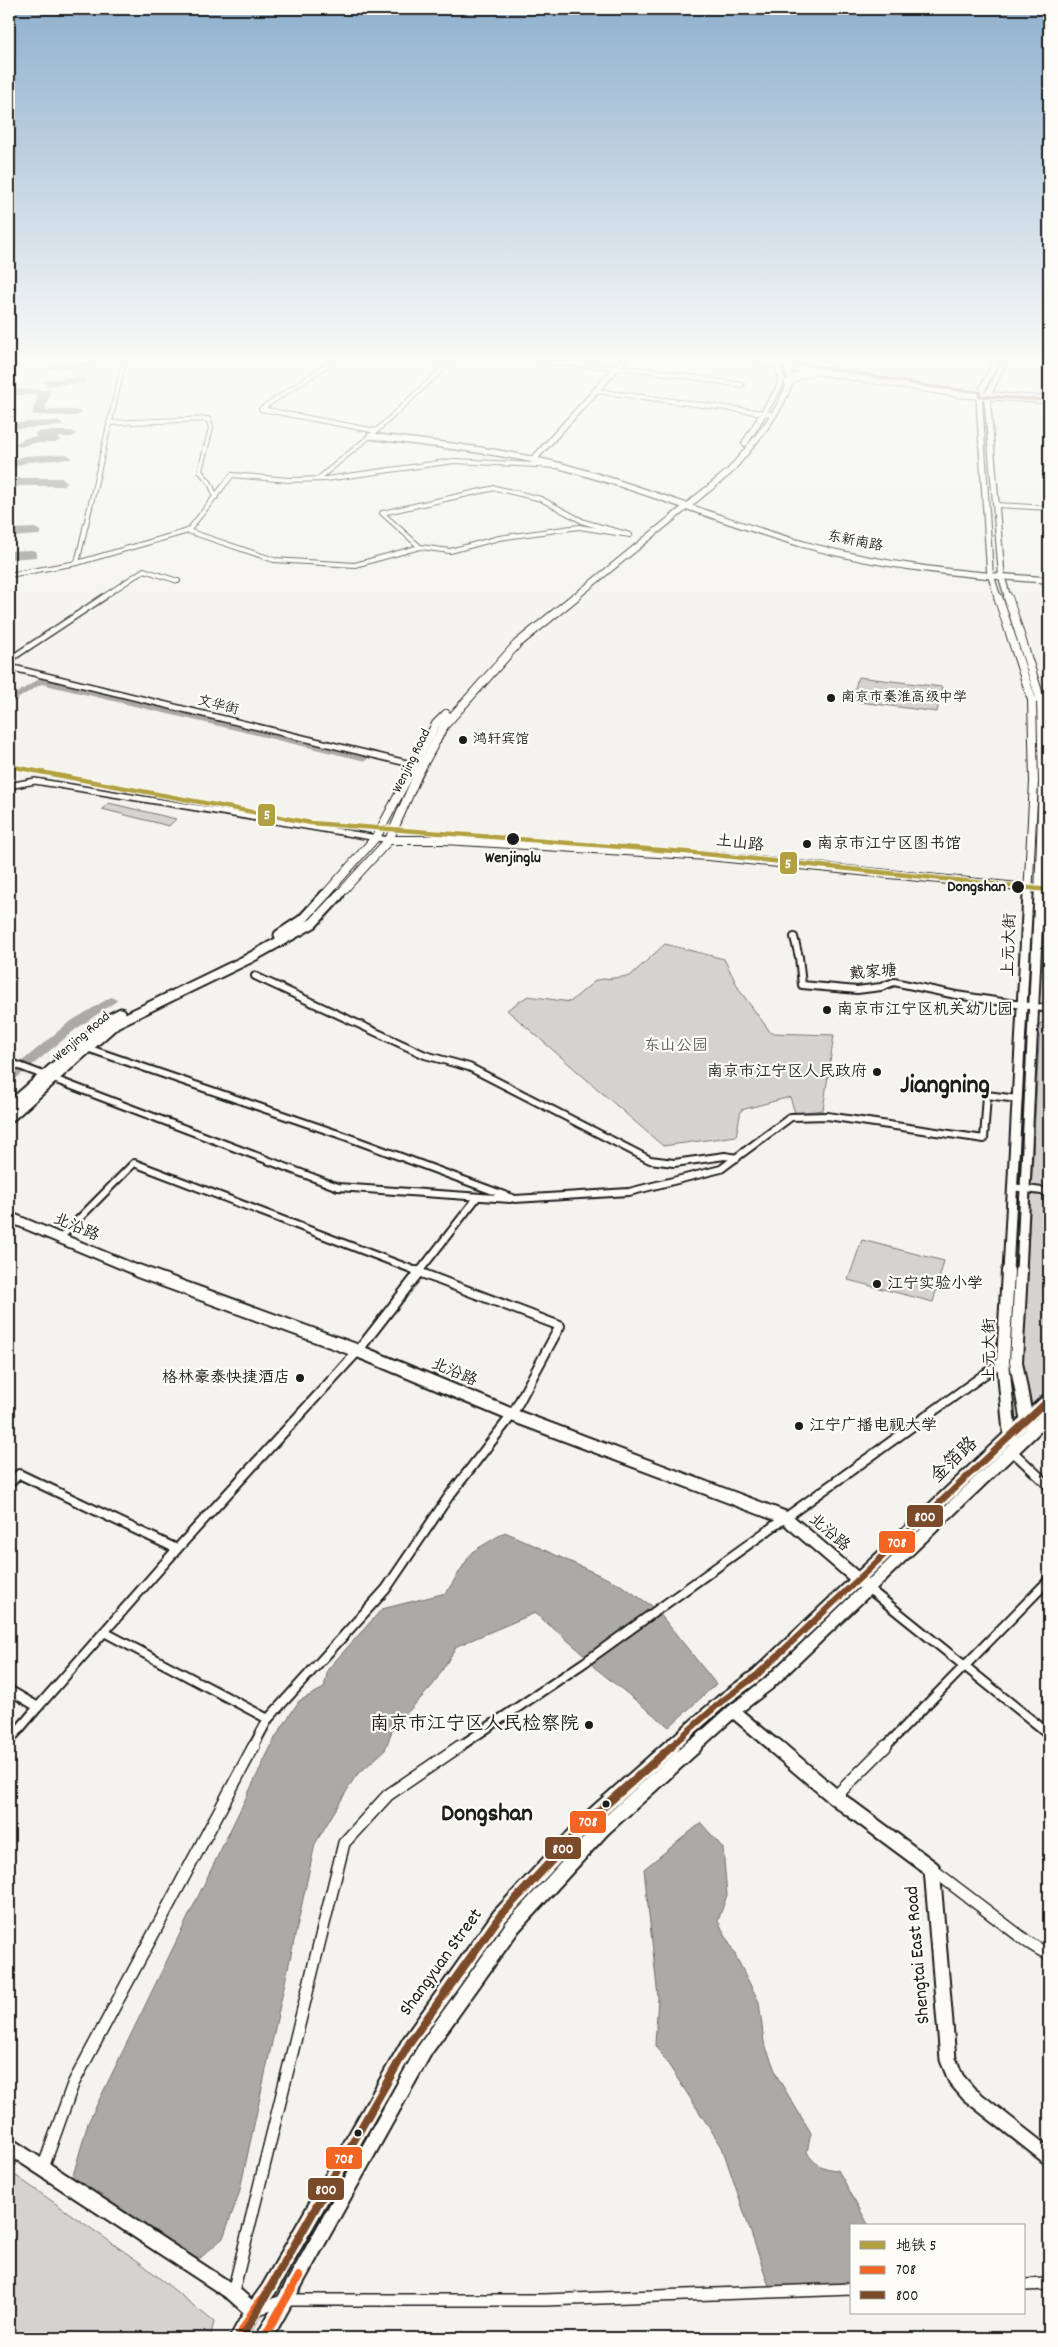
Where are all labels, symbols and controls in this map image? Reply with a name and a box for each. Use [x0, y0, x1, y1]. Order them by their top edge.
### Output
street label: 东新南路 [826, 527, 884, 557]
place label: 南京市秦淮高级中学 [841, 688, 967, 708]
street label: 文华街 [195, 691, 241, 721]
marker: 南京市秦淮高级中学 [825, 692, 837, 704]
street label: Wenjing Road [388, 726, 436, 796]
place label: 鸿轩宾馆 [473, 730, 529, 750]
marker: 鸿轩宾馆 [457, 734, 469, 746]
line badge: 5 [257, 803, 276, 827]
text: 5 [264, 806, 271, 826]
street label: 土山路 [715, 830, 765, 858]
marker: Wenjinglu [505, 831, 521, 847]
place label: 南京市江宁区图书馆 [817, 833, 961, 856]
marker: 南京市江宁区图书馆 [801, 838, 813, 850]
place label: Wenjinglu [485, 847, 541, 870]
line badge: 5 [779, 851, 798, 875]
text: 5 [785, 855, 792, 875]
place label: Dongshan [947, 876, 1006, 899]
marker: Dongshan [1010, 879, 1026, 895]
street label: 上元大街 [997, 913, 1023, 977]
street label: 戴家塘 [848, 960, 898, 986]
place label: 南京市江宁区机关幼儿园 [837, 999, 1013, 1022]
marker: 南京市江宁区机关幼儿园 [821, 1004, 833, 1016]
street label: Wenjing Road [49, 1007, 115, 1067]
park label: 东山公园 [644, 1035, 708, 1058]
place label: 南京市江宁区人民政府 [707, 1061, 867, 1084]
marker: 南京市江宁区人民政府 [871, 1066, 883, 1078]
district label: Jiangning [900, 1068, 990, 1105]
street label: 北沿路 [49, 1208, 103, 1248]
place label: 江宁实验小学 [887, 1273, 983, 1296]
marker: 江宁实验小学 [871, 1278, 883, 1290]
street label: 上元大街 [979, 1318, 1002, 1382]
street label: 北沿路 [427, 1353, 481, 1393]
place label: 格林豪泰快捷酒店 [162, 1367, 290, 1390]
marker: 格林豪泰快捷酒店 [294, 1372, 306, 1384]
place label: 江宁广播电视大学 [809, 1415, 937, 1438]
marker: 江宁广播电视大学 [793, 1420, 805, 1432]
street label: 金箔路 [925, 1431, 985, 1491]
line badge: 800 [906, 1504, 944, 1528]
text: 800 [915, 1508, 935, 1528]
street label: 北沿路 [803, 1509, 855, 1557]
line badge: 708 [878, 1530, 916, 1554]
text: 708 [888, 1534, 907, 1554]
place label: 南京市江宁区人民检察院 [370, 1712, 579, 1739]
marker: 南京市江宁区人民检察院 [583, 1719, 595, 1731]
district label: Dongshan [441, 1797, 533, 1833]
unlabelled marker [601, 1799, 611, 1809]
line badge: 708 [569, 1810, 607, 1834]
text: 708 [579, 1813, 598, 1833]
line badge: 800 [544, 1836, 582, 1860]
text: 800 [553, 1840, 573, 1860]
street label: Shengtai East Road [900, 1885, 938, 2025]
street label: Shangyuan Street [394, 1904, 490, 2022]
unlabelled marker [353, 2128, 363, 2138]
line badge: 708 [325, 2146, 363, 2170]
text: 708 [335, 2150, 354, 2170]
line badge: 800 [307, 2177, 345, 2201]
text: 800 [316, 2181, 336, 2201]
legend [850, 2224, 1026, 2314]
text: 地铁 5 [896, 2236, 936, 2258]
text: 708 [896, 2260, 916, 2282]
text: 800 [896, 2286, 918, 2308]

